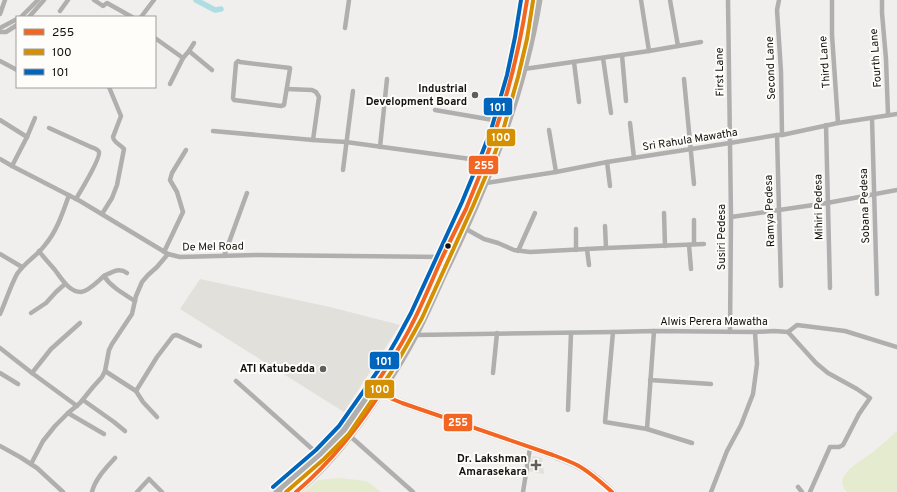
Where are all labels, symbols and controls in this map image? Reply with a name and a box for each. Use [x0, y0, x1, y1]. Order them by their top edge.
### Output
legend [16, 16, 156, 88]
text: 255 [52, 25, 74, 41]
street label: Fourth Lane [867, 28, 885, 88]
street label: Third Lane [816, 35, 834, 89]
street label: Second Lane [763, 36, 779, 100]
text: 100 [52, 45, 72, 61]
street label: First Lane [713, 47, 727, 97]
text: 101 [52, 65, 69, 81]
place label: Industrial Development Board [366, 82, 467, 109]
marker: Industrial Development Board [470, 90, 480, 100]
line badge: 101 [483, 97, 513, 116]
text: 101 [490, 101, 506, 115]
street label: Sri Rahula Mawatha [641, 126, 739, 154]
line badge: 100 [486, 128, 516, 147]
text: 100 [492, 131, 510, 145]
line badge: 255 [468, 155, 499, 175]
text: 255 [474, 159, 494, 173]
street label: Sobana Pedesa [857, 168, 873, 244]
street label: Ramya Pedesa [762, 174, 778, 247]
street label: Mihiri Pedesa [811, 174, 827, 240]
street label: Susiri Pedesa [715, 204, 729, 270]
street label: De Mel Road [182, 239, 244, 255]
unlabelled marker [443, 241, 453, 251]
street label: Alwis Perera Mawatha [660, 315, 768, 329]
line badge: 101 [369, 351, 400, 370]
text: 101 [376, 355, 392, 369]
place label: ATI Katubedda [240, 362, 315, 376]
marker: ATI Katubedda [318, 364, 328, 374]
line badge: 100 [364, 379, 395, 399]
text: 100 [371, 383, 389, 397]
line badge: 255 [443, 413, 473, 432]
text: 255 [448, 416, 468, 430]
place label: Dr. Lakshman Amarasekara [457, 452, 527, 479]
marker: Dr. Lakshman Amarasekara [530, 459, 542, 471]

